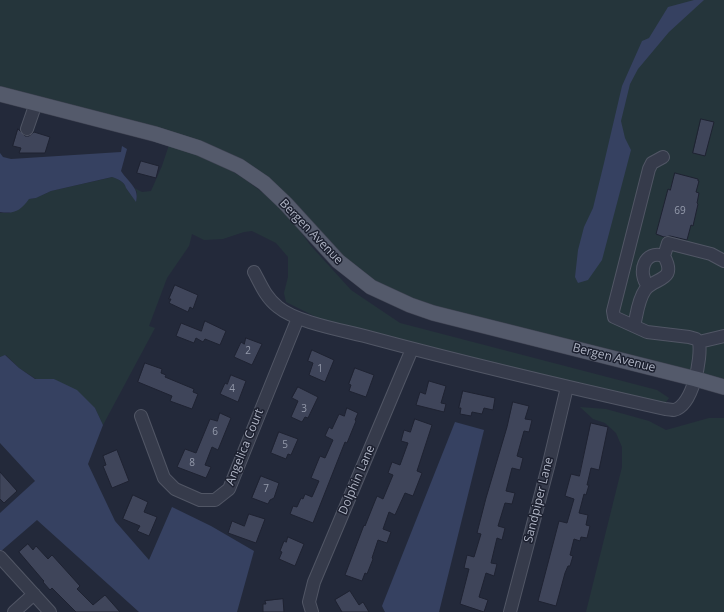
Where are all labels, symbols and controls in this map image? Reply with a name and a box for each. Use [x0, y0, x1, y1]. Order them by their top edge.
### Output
street label: Bergen Avenue [276, 196, 346, 268]
house number: 69 [674, 205, 686, 217]
street label: Bergen Avenue [571, 341, 657, 375]
house number: 2 [245, 345, 251, 357]
house number: 1 [317, 363, 323, 375]
house number: 4 [229, 383, 235, 395]
house number: 3 [301, 403, 307, 415]
street label: Angelica Court [223, 407, 267, 487]
house number: 6 [212, 426, 218, 438]
house number: 5 [282, 439, 288, 451]
street label: Dolphin Lane [336, 443, 378, 517]
street label: Sandpiper Lane [521, 456, 557, 544]
house number: 8 [189, 457, 195, 469]
house number: 7 [263, 483, 269, 495]

